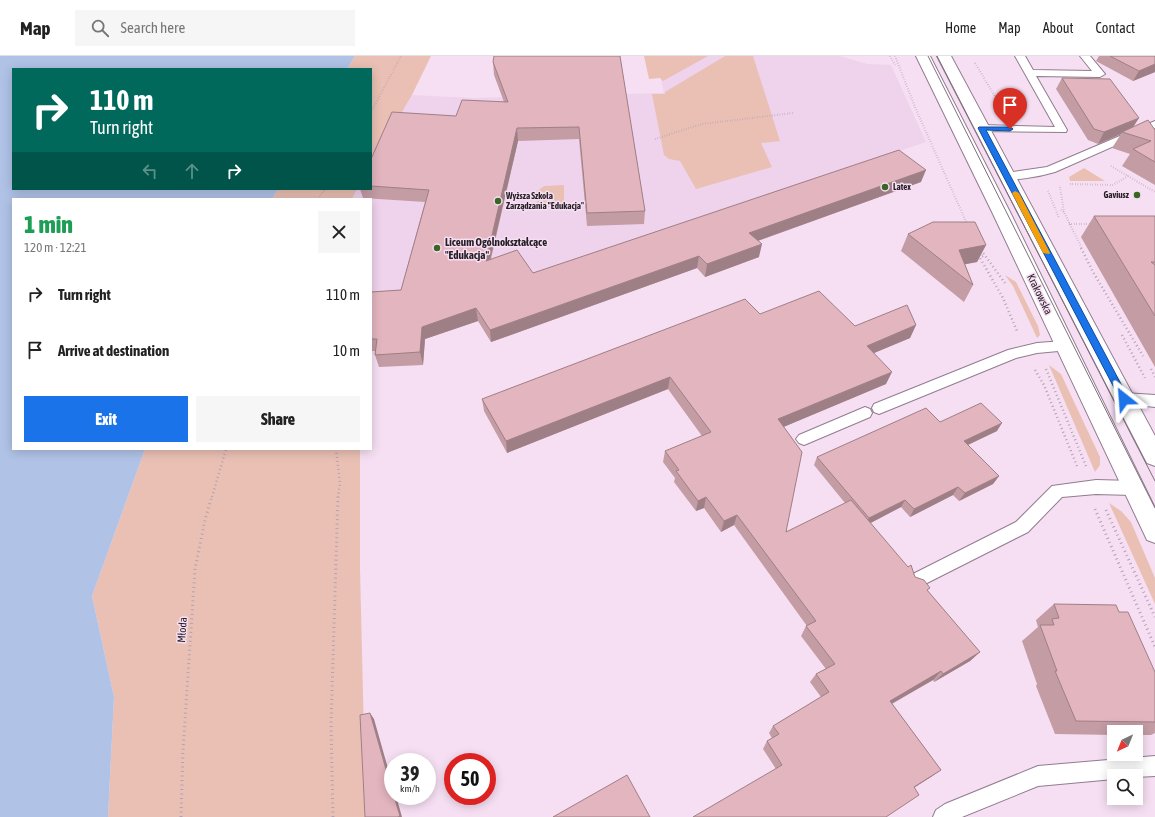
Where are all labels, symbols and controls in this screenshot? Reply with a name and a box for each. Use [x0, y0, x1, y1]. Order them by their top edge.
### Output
search box [75, 10, 355, 46]
text: Map [20, 17, 51, 39]
icon: search [89, 17, 111, 39]
text: Search here [121, 19, 185, 36]
text: Home [945, 20, 976, 36]
text: Map [998, 20, 1021, 36]
text: About [1043, 20, 1074, 36]
text: Contact [1096, 20, 1135, 36]
icon: right [24, 84, 76, 136]
text: 110 m [90, 84, 153, 116]
pin [993, 88, 1027, 129]
icon: arrive [999, 94, 1021, 116]
text: Turn right [90, 117, 153, 138]
icon: left [139, 160, 161, 182]
icon: ahead [181, 160, 203, 182]
icon: right [223, 160, 245, 182]
marker: Latex [880, 182, 890, 192]
place label: Latex [893, 182, 911, 192]
place label: Gaviusz [1104, 190, 1130, 200]
marker: Gaviusz [1132, 190, 1142, 200]
place label: Wyższa Szkoła Zarządzania "Edukacja" [505, 191, 584, 211]
marker: Wyższa Szkoła Zarządzania "Edukacja" [493, 196, 503, 206]
text: 1 min [24, 211, 73, 238]
button: close [318, 211, 360, 253]
place label: Liceum Ogólnokształcące "Edukacja" [445, 236, 547, 261]
text: 120 m · 12:21 [24, 240, 87, 255]
marker: Liceum Ogólnokształcące "Edukacja" [432, 243, 442, 253]
street label: Krakowska [1025, 272, 1055, 316]
icon: right [24, 283, 46, 305]
text: Turn right [58, 286, 111, 303]
text: 110 m [326, 286, 360, 303]
icon: arrive [24, 339, 46, 361]
text: Arrive at destination [58, 342, 169, 359]
text: 10 m [333, 342, 360, 359]
position arrow [1103, 378, 1145, 420]
button: Exit [24, 396, 188, 442]
button: Share [196, 396, 360, 442]
street label: Młoda [175, 617, 189, 643]
north arrow [1107, 725, 1143, 761]
map controls [1107, 725, 1143, 805]
speed limit sign: 50 [444, 753, 496, 805]
text: 39 [401, 762, 419, 785]
button: search [1107, 769, 1143, 805]
text: km/h [400, 783, 420, 794]

